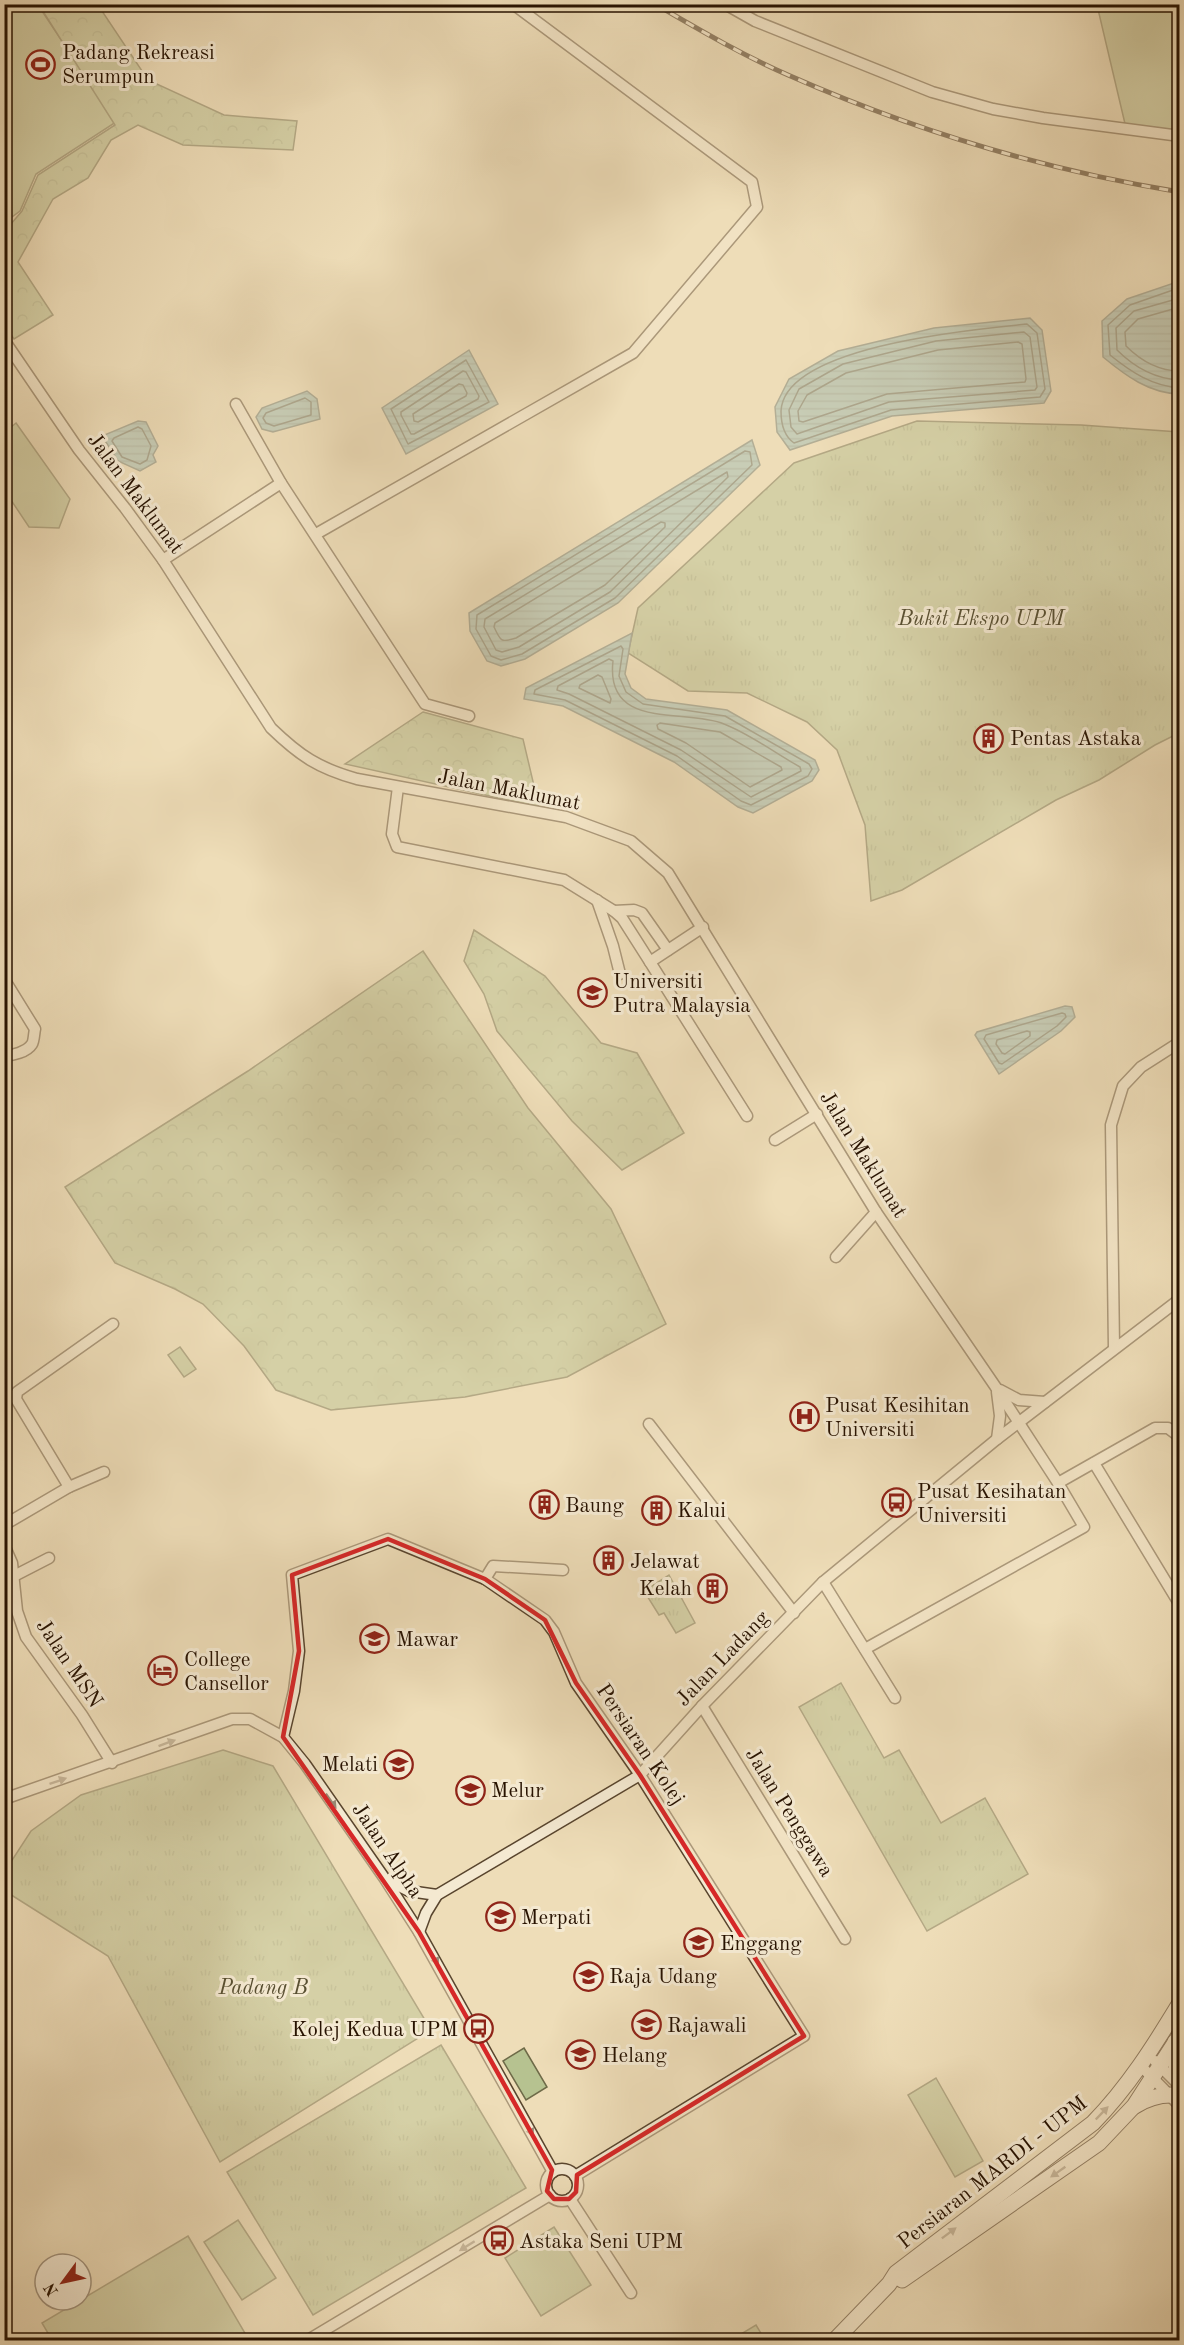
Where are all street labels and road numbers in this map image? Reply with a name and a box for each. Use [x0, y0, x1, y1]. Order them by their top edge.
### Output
street label: Jalan Maklumat [83, 430, 187, 558]
street label: Jalan Maklumat [435, 766, 582, 815]
street label: Jalan Maklumat [815, 1088, 910, 1222]
street label: Jalan Ladang [673, 1607, 774, 1711]
street label: Jalan MSN [32, 1616, 106, 1712]
street label: Persiaran Kolej [592, 1680, 688, 1809]
street label: Jalan Penggawa [741, 1745, 837, 1881]
street label: Jalan Alpha [347, 1800, 426, 1902]
street label: Persiaran MARDI - UPM [894, 2093, 1092, 2253]

